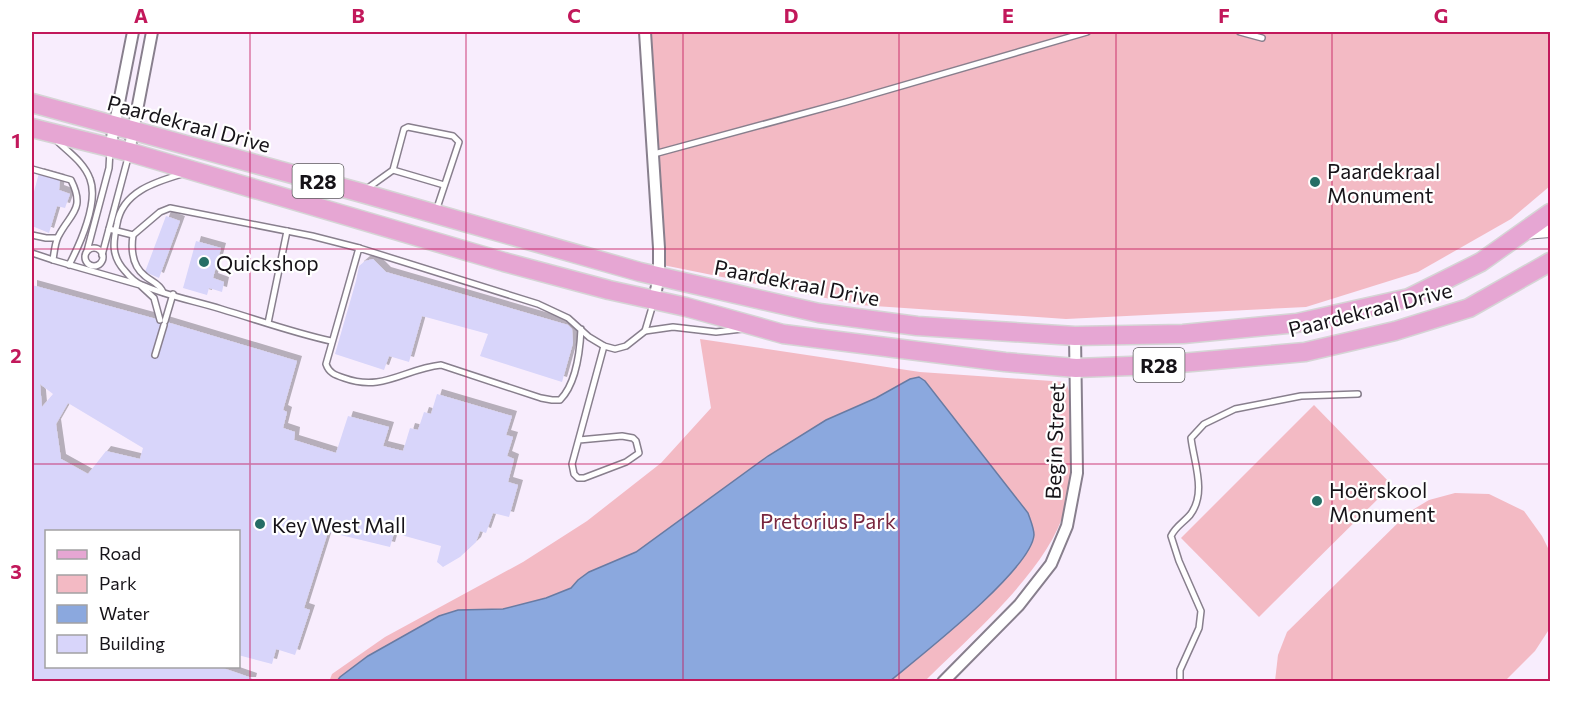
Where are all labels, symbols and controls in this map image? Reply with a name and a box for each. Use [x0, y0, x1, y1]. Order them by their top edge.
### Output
text: A [134, 3, 148, 27]
text: B [351, 3, 365, 27]
text: C [567, 3, 581, 27]
text: D [784, 3, 798, 27]
text: E [1002, 3, 1014, 27]
text: F [1218, 3, 1230, 27]
text: G [1434, 3, 1448, 27]
street label: Paardekraal Drive [105, 89, 273, 157]
text: 1 [11, 128, 21, 152]
place label: Paardekraal Monument [1327, 158, 1440, 207]
road number: R28 [292, 164, 344, 198]
marker: Paardekraal Monument [1308, 175, 1322, 189]
place label: Quickshop [216, 250, 319, 275]
street label: Paardekraal Drive [712, 254, 882, 310]
marker: Quickshop [197, 255, 211, 269]
street label: Paardekraal Drive [1285, 277, 1455, 341]
text: 2 [10, 343, 22, 367]
road number: R28 [1134, 348, 1184, 382]
street label: Begin Street [1039, 382, 1069, 500]
place label: Hoërskool Monument [1329, 477, 1435, 526]
marker: Hoërskool Monument [1310, 494, 1324, 508]
park label: Pretorius Park [760, 508, 896, 533]
place label: Key West Mall [272, 512, 406, 537]
marker: Key West Mall [253, 517, 267, 531]
legend [45, 530, 240, 668]
text: Road [99, 542, 141, 564]
text: 3 [10, 559, 22, 583]
text: Park [99, 572, 137, 594]
text: Water [99, 602, 150, 624]
text: Building [99, 632, 165, 654]

